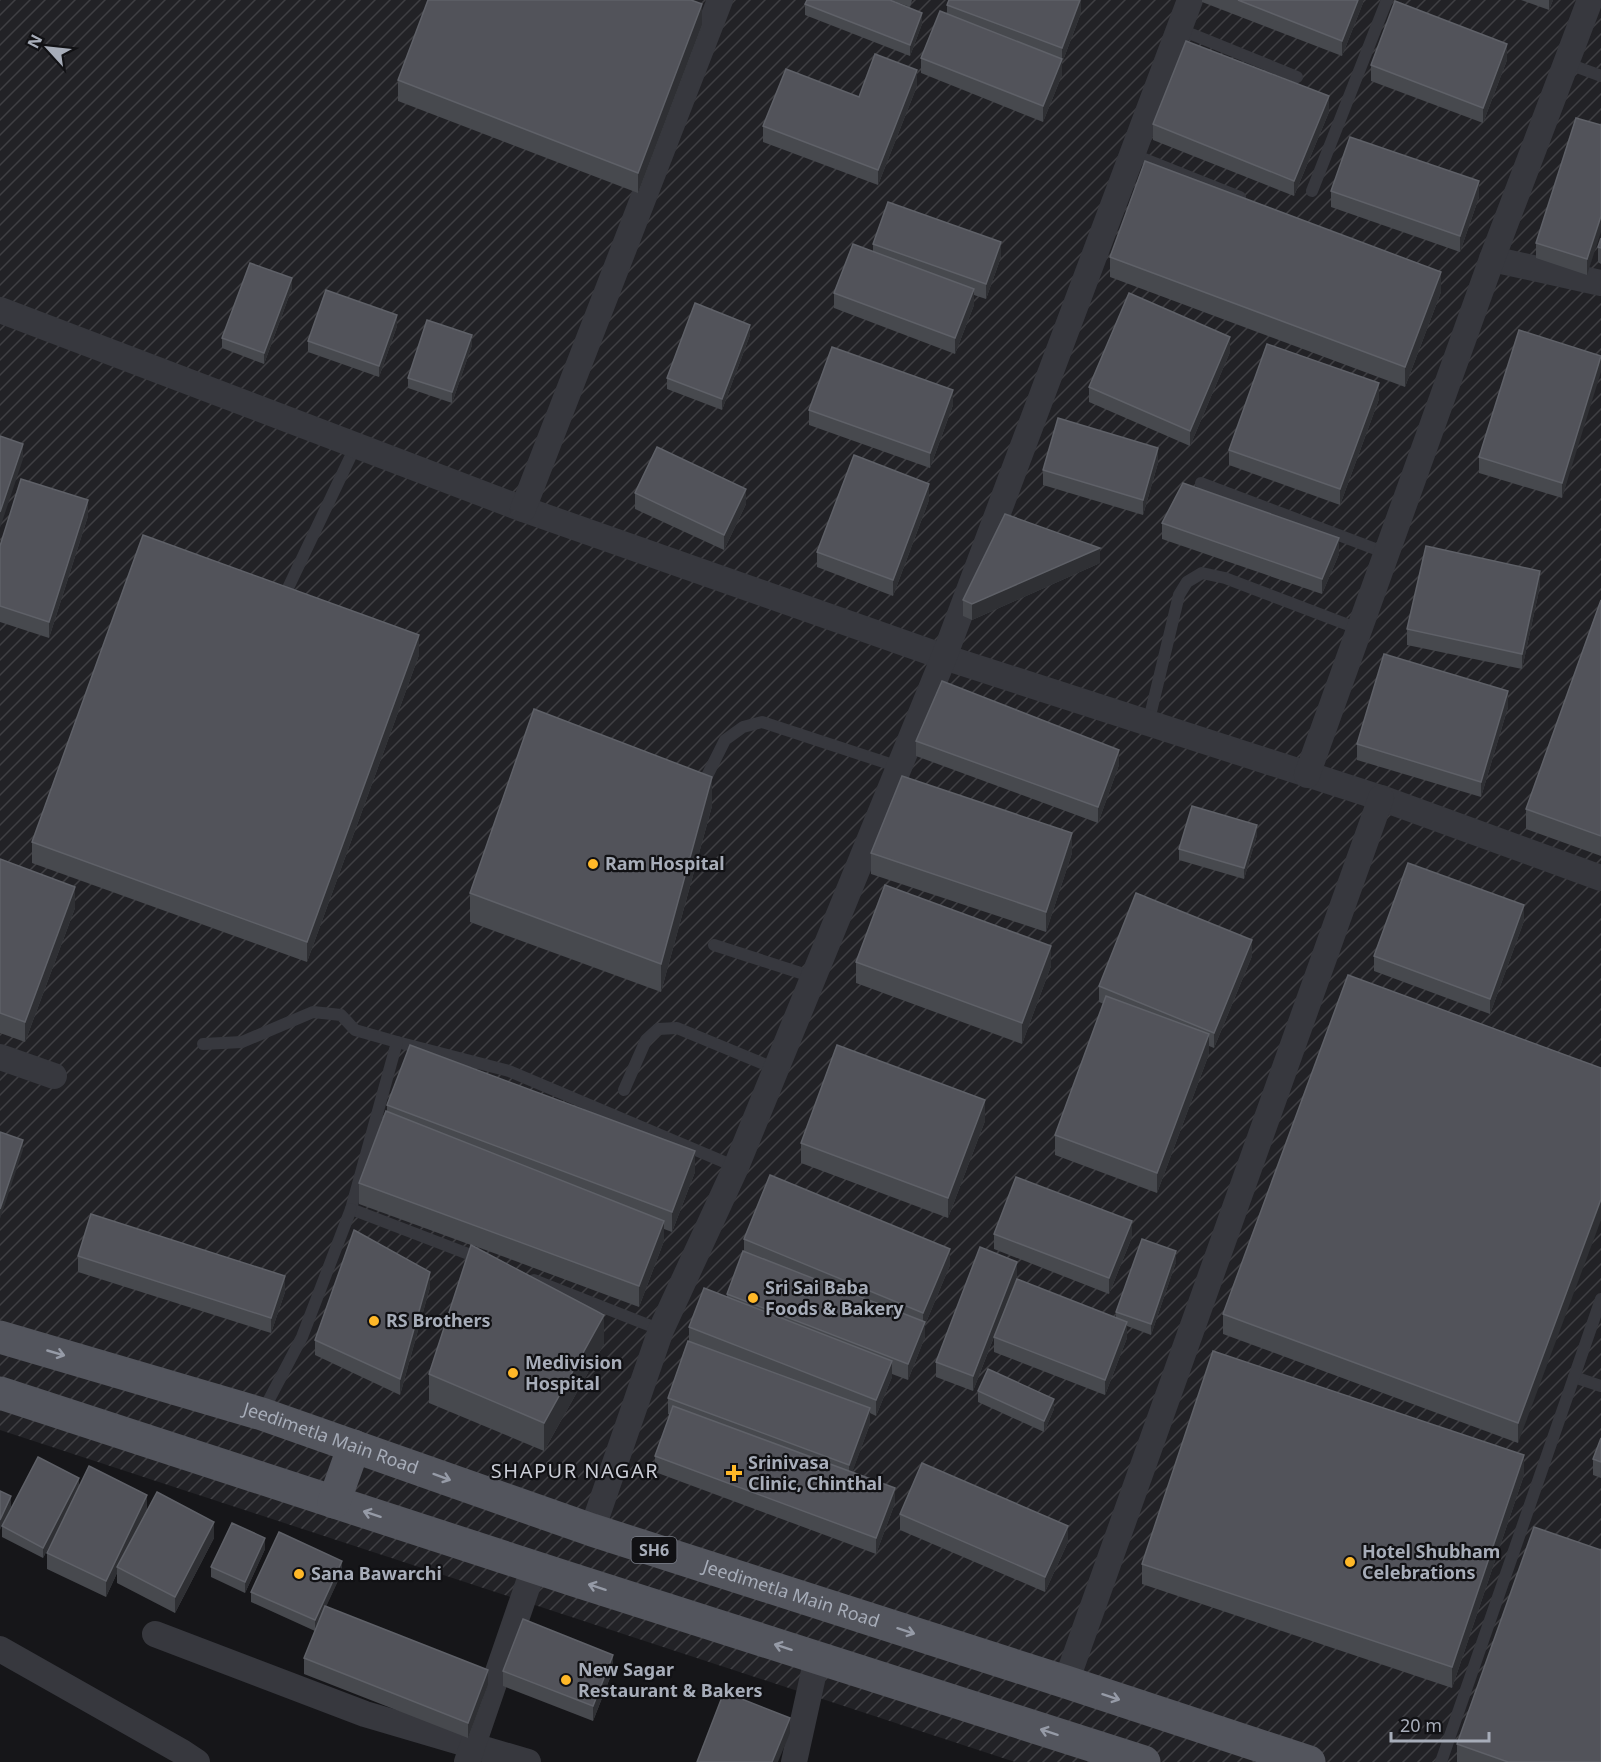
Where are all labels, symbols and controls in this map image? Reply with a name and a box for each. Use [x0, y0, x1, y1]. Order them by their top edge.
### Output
north arrow [18, 18, 78, 78]
text: N [22, 30, 47, 52]
place label: Ram Hospital [605, 851, 725, 875]
marker: Ram Hospital [586, 857, 600, 871]
place label: Sri Sai Baba Foods & Bakery [765, 1275, 904, 1320]
marker: Sri Sai Baba Foods & Bakery [746, 1291, 760, 1305]
place label: RS Brothers [386, 1308, 491, 1332]
marker: RS Brothers [367, 1314, 381, 1328]
one-way arrow [46, 1348, 65, 1360]
place label: Medivision Hospital [525, 1350, 623, 1395]
marker: Medivision Hospital [506, 1366, 520, 1380]
street label: Jeedimetla Main Road [239, 1396, 422, 1479]
place label: Srinivasa Clinic, Chinthal [748, 1450, 882, 1495]
district label: SHAPUR NAGAR [491, 1457, 659, 1484]
marker: Srinivasa Clinic, Chinthal [725, 1464, 743, 1482]
one-way arrow [432, 1472, 451, 1483]
one-way arrow [363, 1508, 382, 1519]
road number: SH6 [632, 1537, 676, 1563]
place label: Hotel Shubham Celebrations [1362, 1539, 1500, 1584]
street label: Jeedimetla Main Road [698, 1553, 883, 1632]
marker: Hotel Shubham Celebrations [1343, 1555, 1357, 1569]
place label: Sana Bawarchi [311, 1561, 442, 1585]
marker: Sana Bawarchi [292, 1567, 306, 1581]
one-way arrow [588, 1581, 607, 1592]
one-way arrow [896, 1626, 915, 1637]
one-way arrow [774, 1641, 793, 1652]
place label: New Sagar Restaurant & Bakers [578, 1657, 762, 1702]
marker: New Sagar Restaurant & Bakers [559, 1673, 573, 1687]
one-way arrow [1101, 1692, 1120, 1703]
scale bar [1391, 1705, 1488, 1743]
text: 20 m [1400, 1713, 1442, 1737]
one-way arrow [1040, 1725, 1059, 1736]

